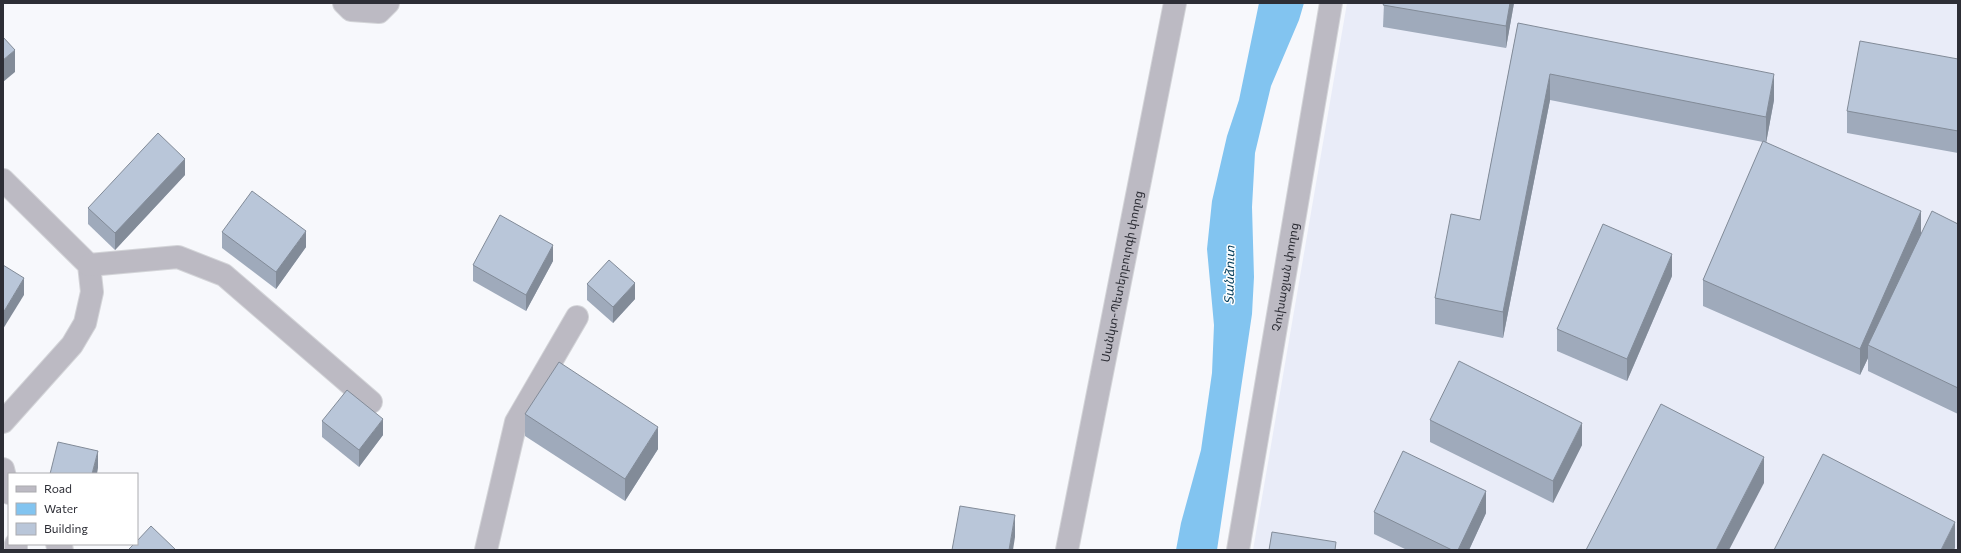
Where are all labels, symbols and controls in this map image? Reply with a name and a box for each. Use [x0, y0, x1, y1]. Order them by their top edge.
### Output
street label: Սանկտ-Պետերբուրգի փողոց [1097, 189, 1146, 363]
street label: Չուխաջյան փողոց [1268, 221, 1302, 332]
water label: Տանձուտ [1220, 245, 1238, 305]
legend [8, 473, 138, 545]
text: Road [44, 481, 72, 495]
text: Water [44, 501, 78, 515]
text: Building [44, 521, 88, 535]

